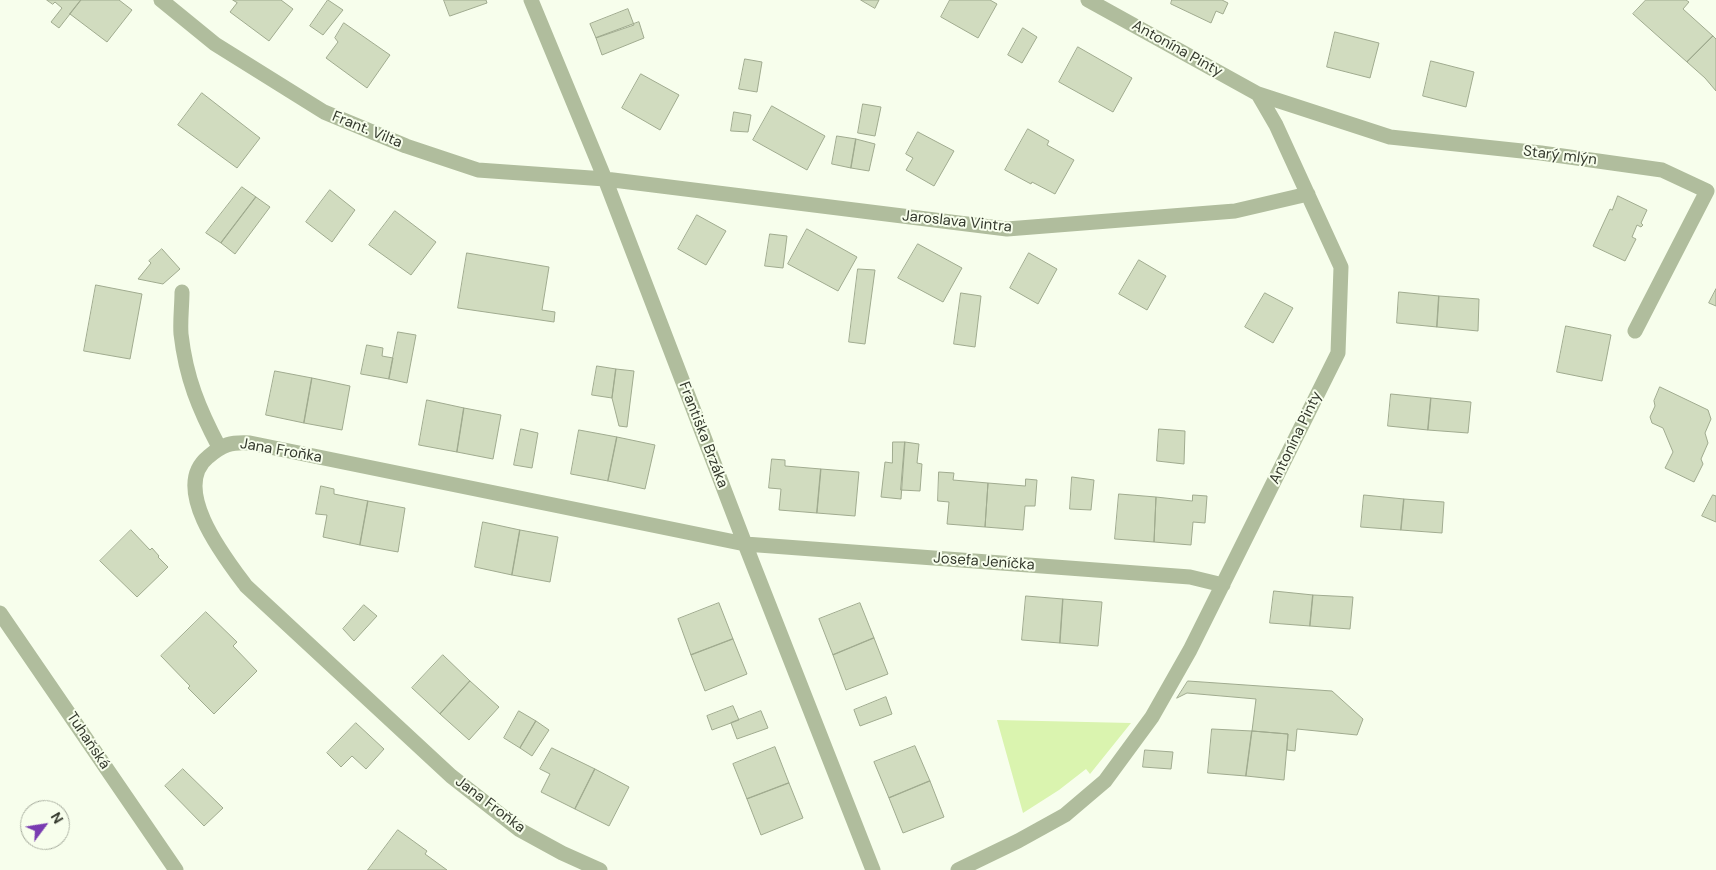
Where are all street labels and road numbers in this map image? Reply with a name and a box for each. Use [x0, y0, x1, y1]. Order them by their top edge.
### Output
street label: Antonína Pinty [1128, 17, 1226, 81]
street label: Frant. Vilta [329, 108, 405, 152]
street label: Starý mlýn [1522, 143, 1598, 169]
street label: Jaroslava Vintra [901, 207, 1013, 237]
street label: Františka Brzáka [674, 379, 732, 491]
street label: Antonína Pinty [1266, 389, 1326, 487]
street label: Jana Froňka [239, 435, 323, 467]
street label: Josefa Jeníčka [933, 549, 1035, 575]
street label: Tuhaňská [62, 709, 114, 773]
street label: Jana Froňka [451, 773, 529, 837]

